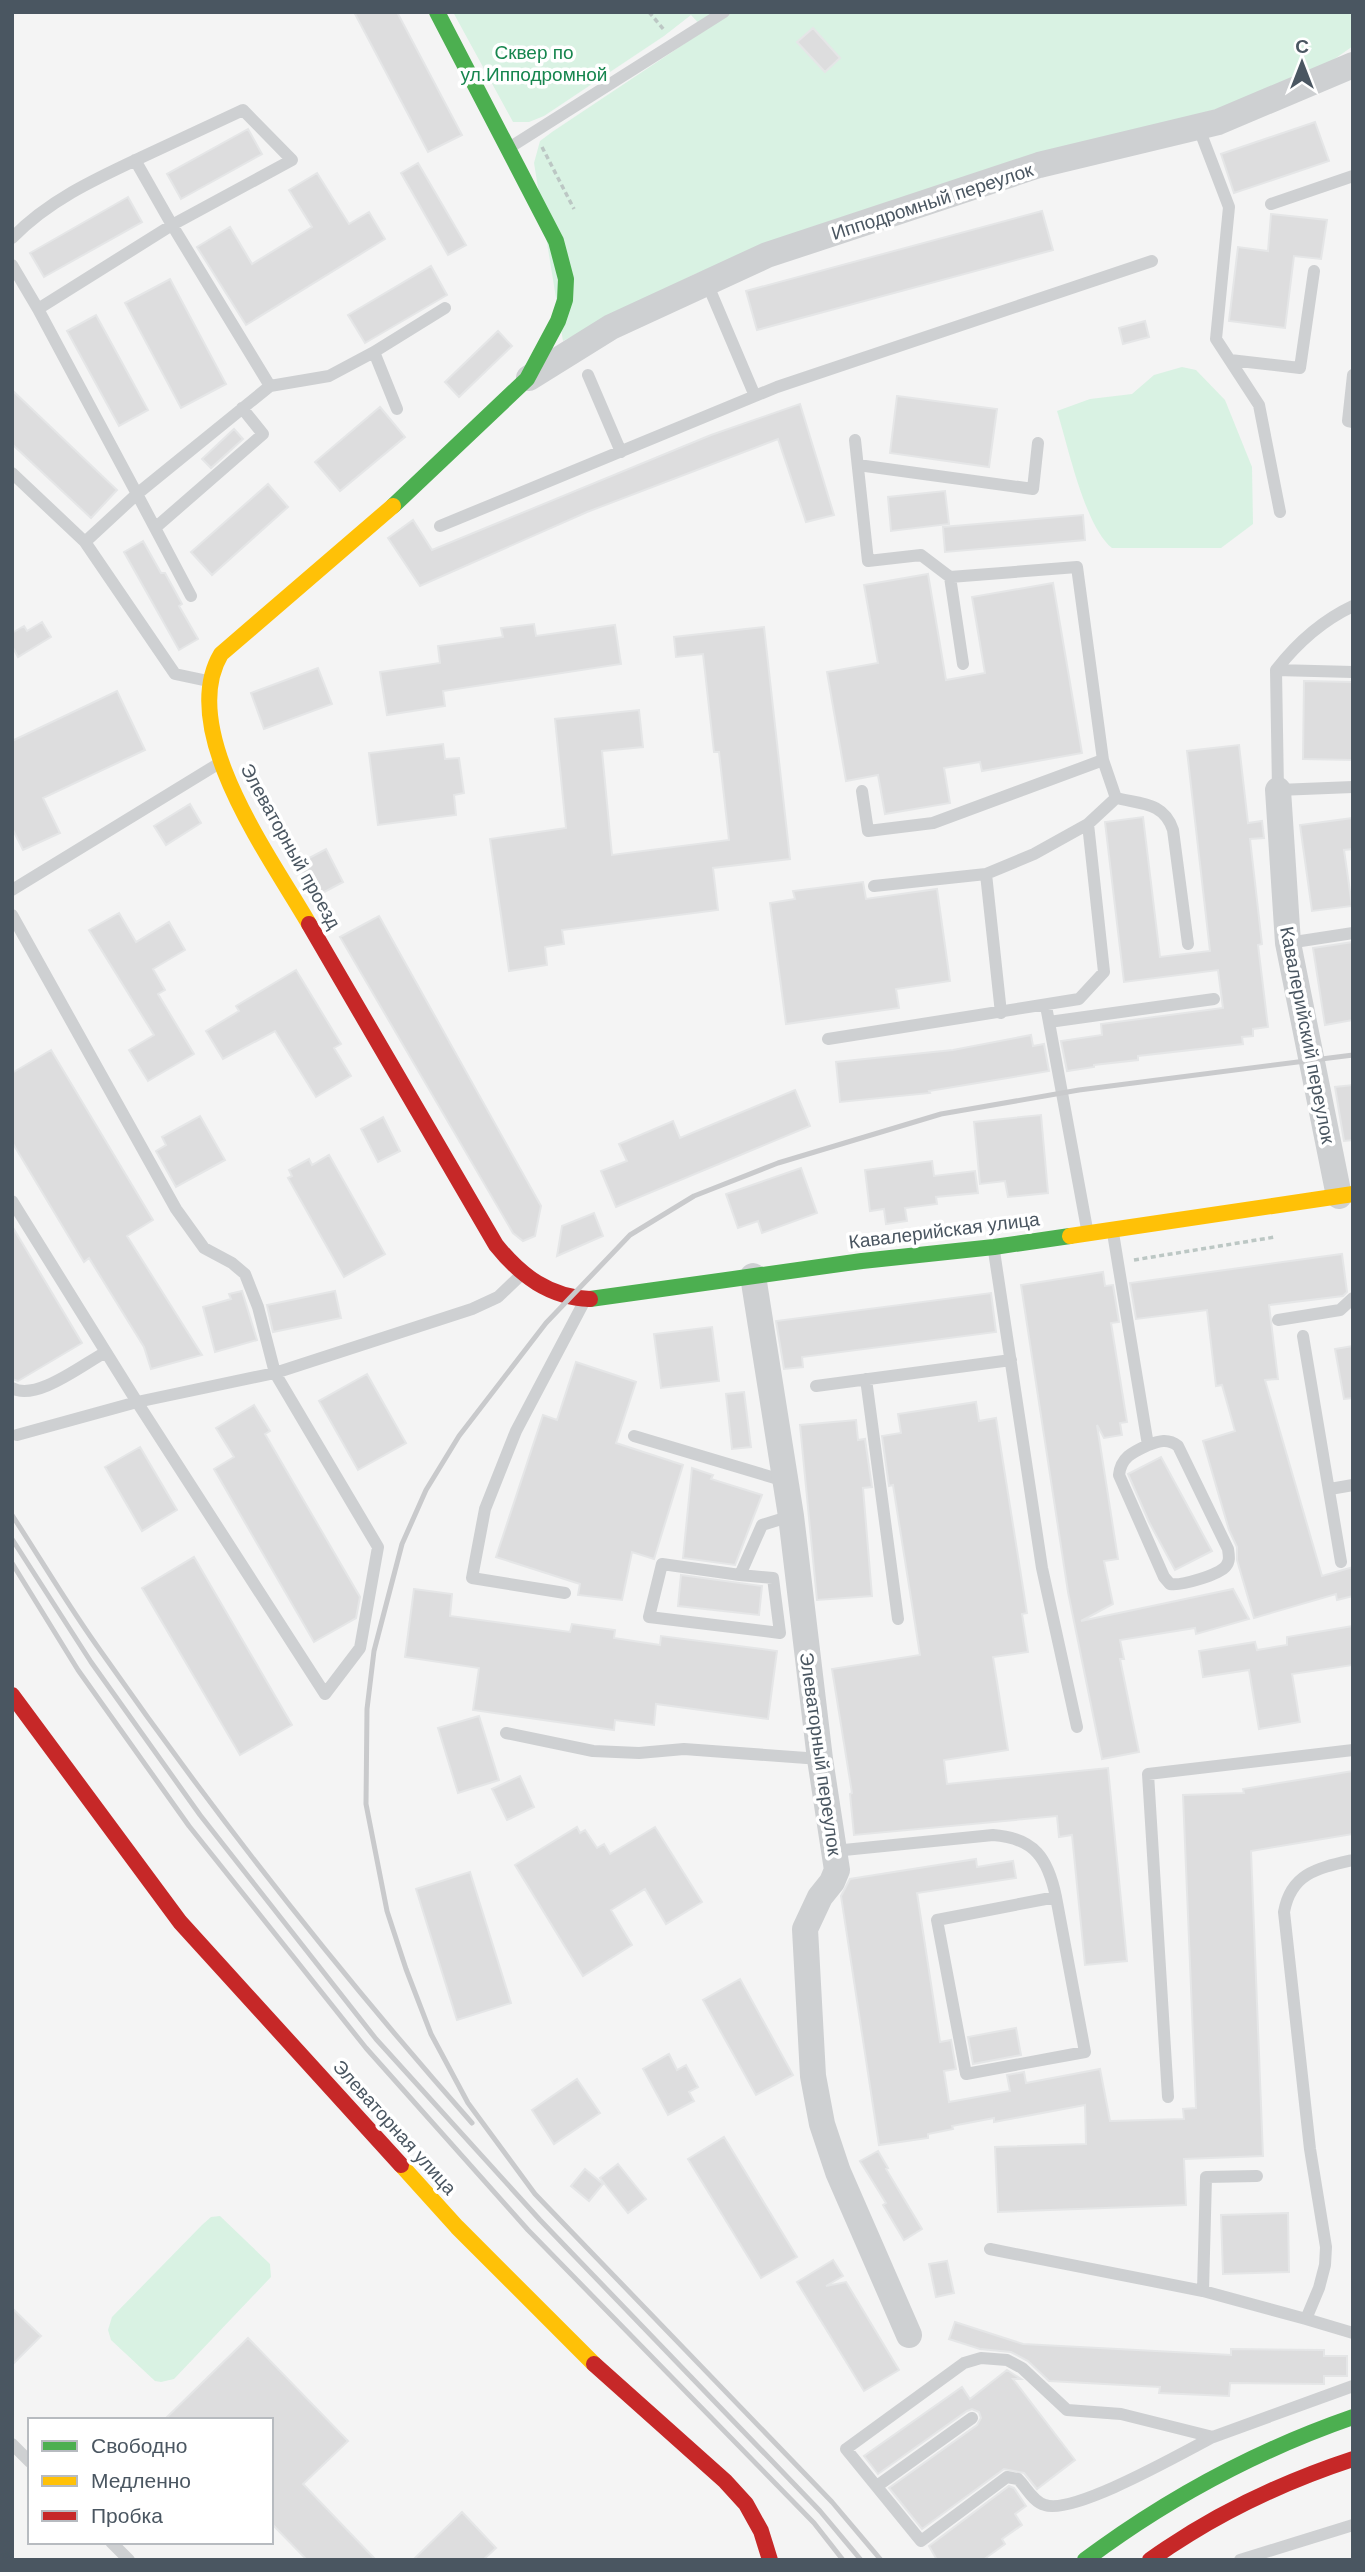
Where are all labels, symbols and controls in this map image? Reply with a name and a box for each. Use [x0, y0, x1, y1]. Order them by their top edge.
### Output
north arrow [1267, 28, 1337, 98]
text: С [1295, 36, 1309, 57]
park label: Сквер по ул.Ипподромной [461, 42, 607, 85]
street label: Ипподромный переулок [829, 159, 1036, 244]
street label: Элеваторный проезд [236, 760, 345, 932]
street label: Кавалерийский переулок [1276, 925, 1339, 1146]
street label: Кавалерийская улица [847, 1208, 1041, 1253]
street label: Элеваторный переулок [796, 1651, 845, 1858]
street label: Элеваторная улица [329, 2056, 461, 2199]
legend [28, 2418, 273, 2544]
text: Свободно [91, 2434, 188, 2457]
text: Медленно [91, 2469, 191, 2492]
text: Пробка [91, 2504, 163, 2527]

